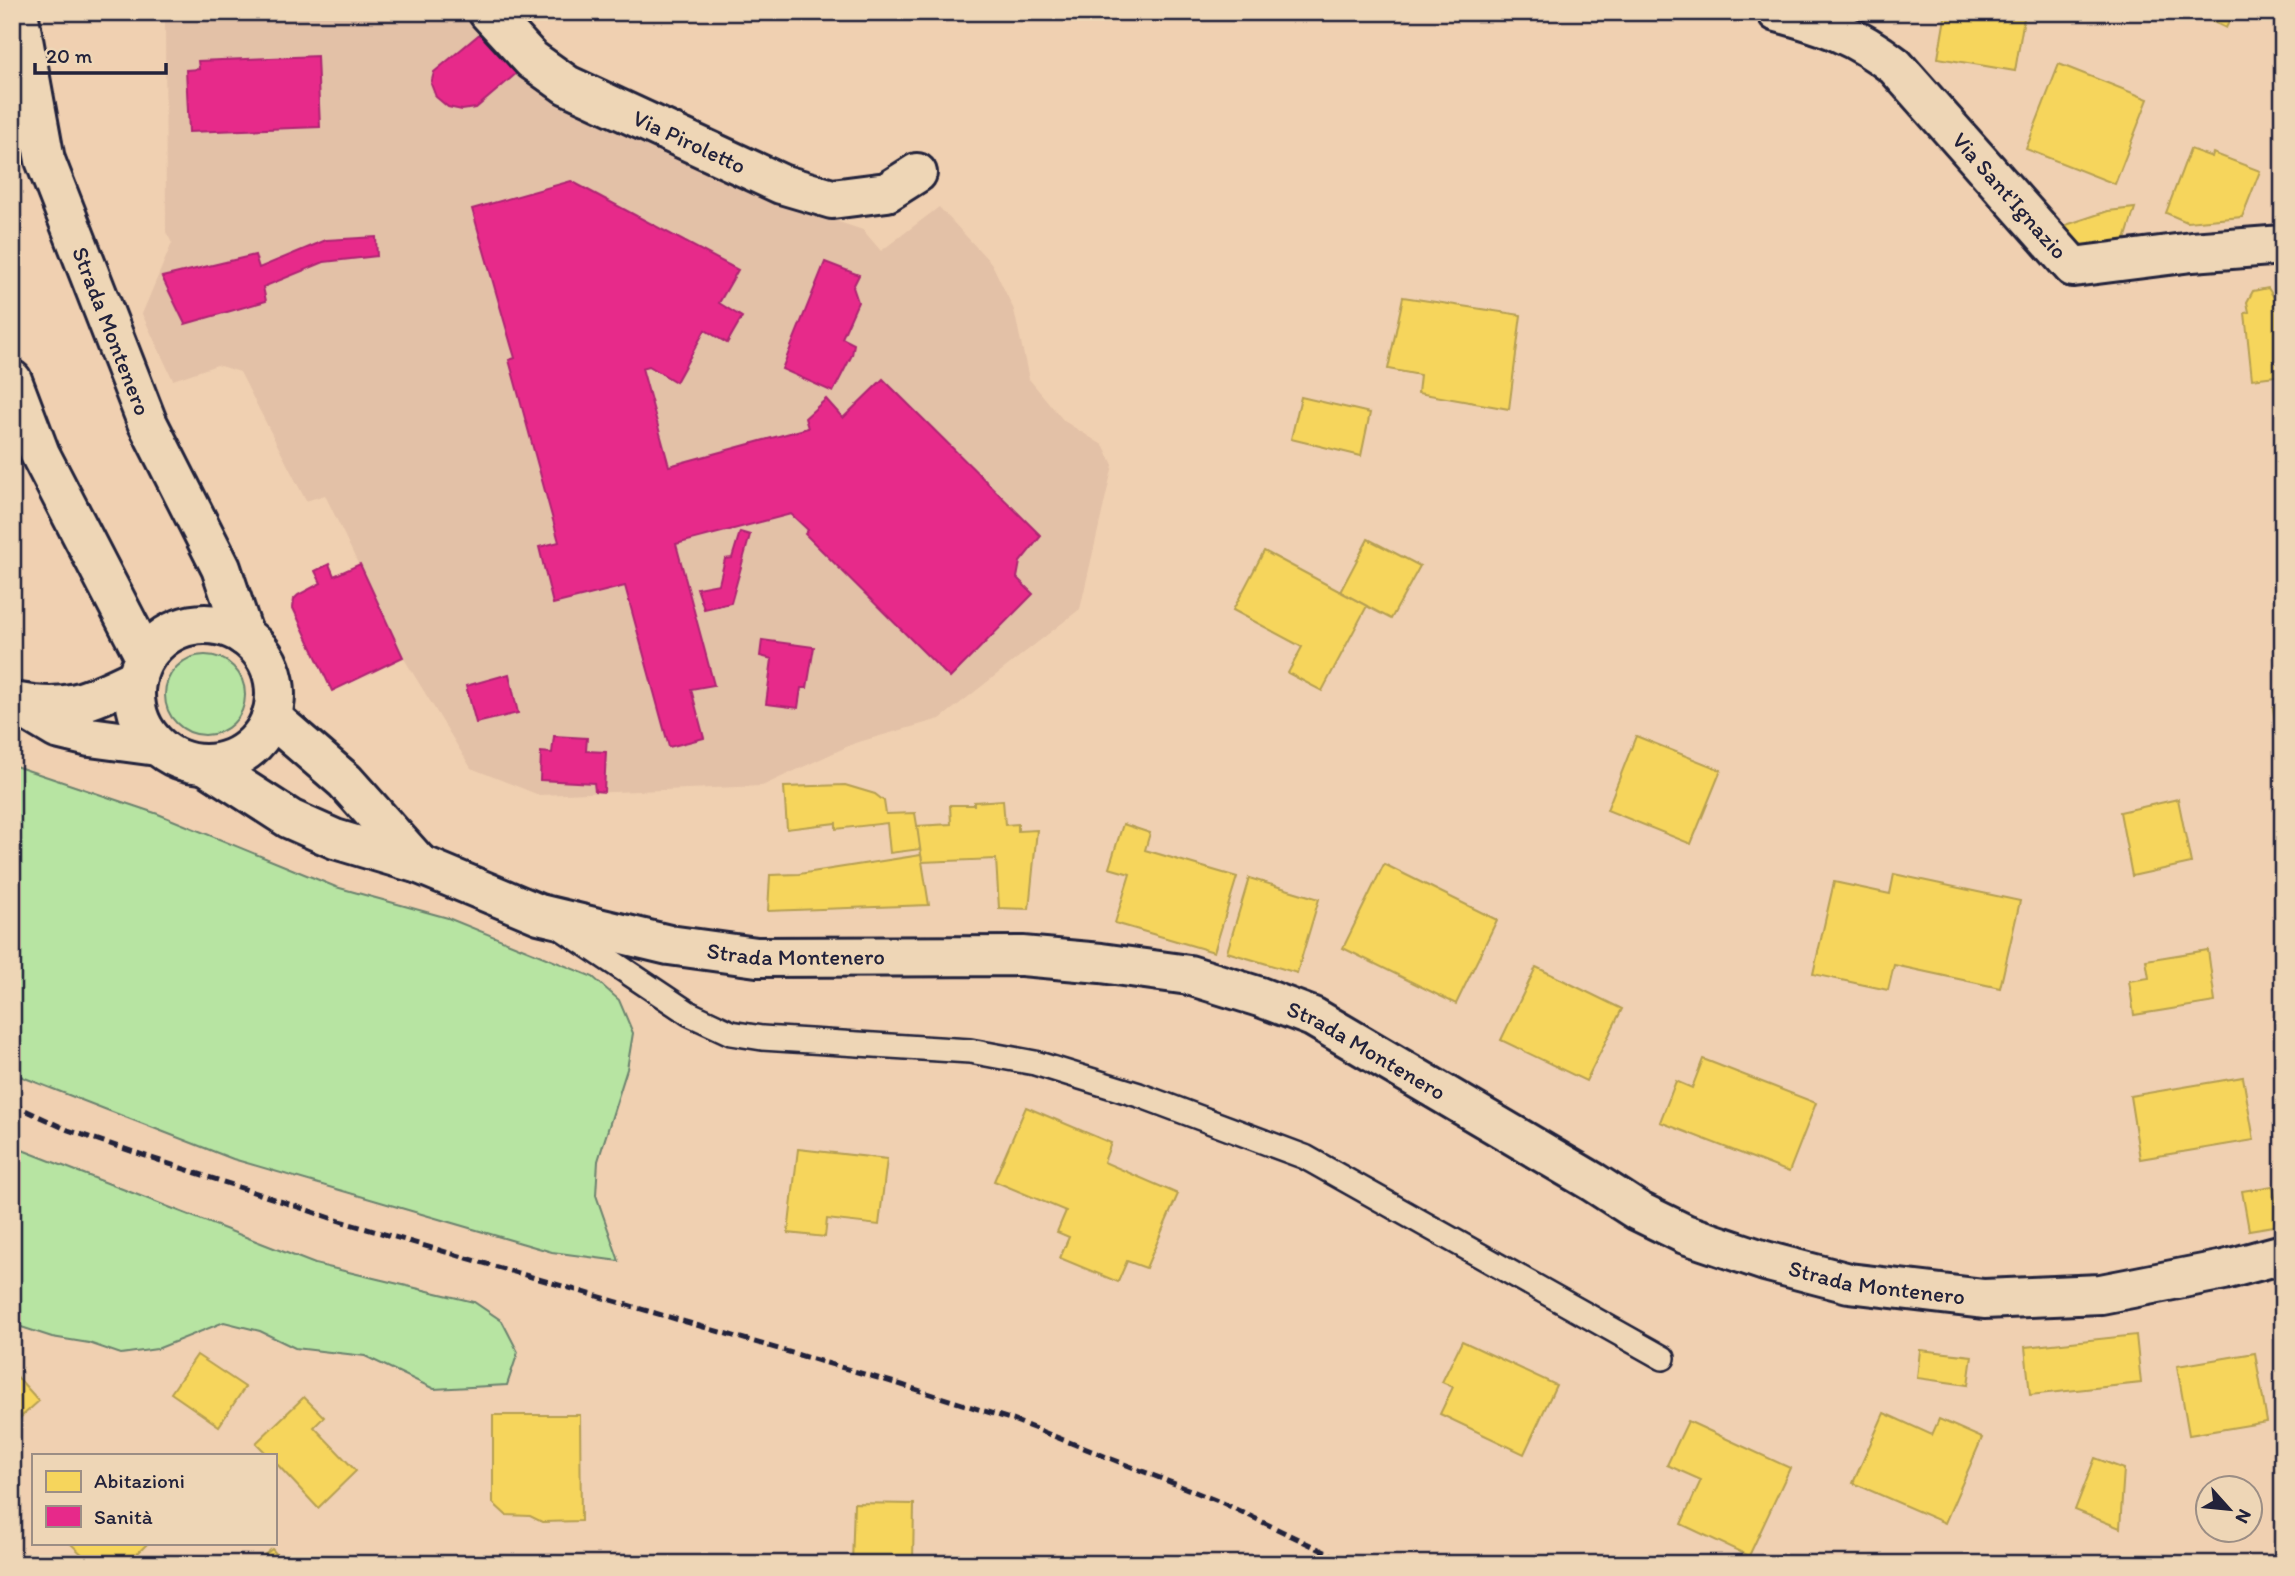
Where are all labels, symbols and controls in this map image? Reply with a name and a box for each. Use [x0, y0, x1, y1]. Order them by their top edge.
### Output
scale bar [35, 32, 166, 76]
text: 20 m [46, 43, 93, 68]
street label: Via Piroletto [628, 103, 750, 180]
street label: Via Sant'Ignazio [1946, 126, 2073, 265]
street label: Strada Montenero [66, 243, 157, 419]
street label: Strada Montenero [705, 936, 885, 972]
street label: Strada Montenero [1283, 995, 1451, 1106]
street label: Strada Montenero [1786, 1254, 1967, 1311]
legend [32, 1454, 276, 1544]
text: Abitazioni [94, 1468, 185, 1493]
north arrow [2194, 1474, 2264, 1544]
text: Sanità [94, 1504, 153, 1529]
text: N [2231, 1506, 2257, 1527]

